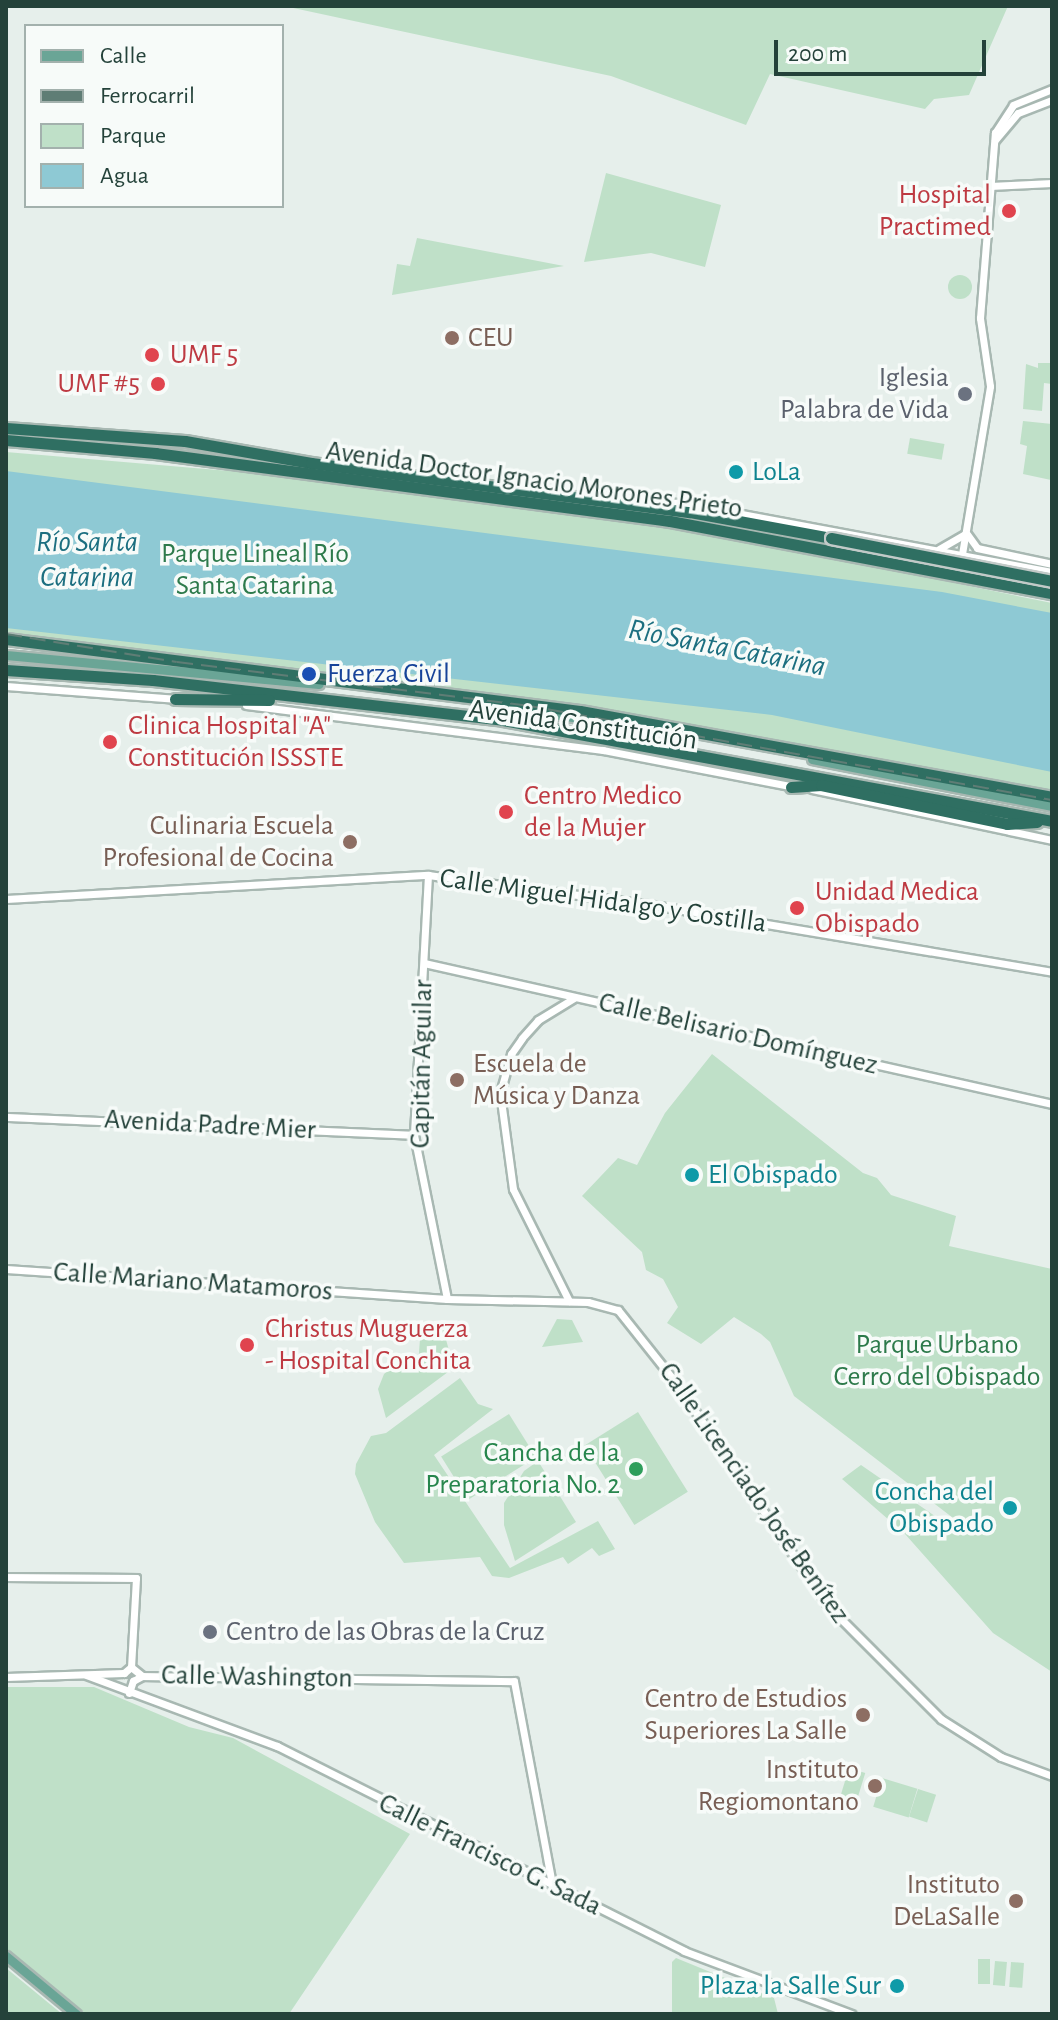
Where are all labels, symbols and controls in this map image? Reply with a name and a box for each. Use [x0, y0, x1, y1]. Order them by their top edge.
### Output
legend [24, 24, 284, 208]
scale bar [778, 24, 990, 74]
text: 200 m [788, 42, 847, 66]
text: Calle [100, 44, 147, 68]
text: Ferrocarril [100, 84, 195, 108]
text: Parque [100, 124, 166, 148]
text: Agua [100, 164, 149, 188]
place label: Hospital Practimed [879, 178, 991, 244]
marker: Hospital Practimed [998, 200, 1020, 222]
place label: CEU [468, 321, 514, 355]
marker: CEU [443, 329, 461, 347]
place label: UMF 5 [170, 338, 238, 372]
marker: UMF 5 [141, 344, 163, 366]
place label: Iglesia Palabra de Vida [780, 361, 949, 427]
place label: UMF #5 [57, 367, 140, 401]
marker: UMF #5 [147, 373, 169, 395]
marker: Iglesia Palabra de Vida [956, 385, 974, 403]
street label: Avenida Doctor Ignacio Morones Prieto [324, 434, 744, 526]
place label: LoLa [752, 455, 801, 489]
marker: LoLa [727, 463, 745, 481]
water label: Río Santa Catarina [36, 524, 138, 594]
park label: Parque Lineal Río Santa Catarina [161, 537, 349, 603]
water label: Río Santa Catarina [625, 611, 829, 685]
place label: Fuerza Civil [327, 657, 450, 691]
marker: Fuerza Civil [298, 663, 320, 685]
street label: Avenida Constitución [467, 692, 699, 758]
place label: Clinica Hospital "A" Constitución ISSSTE [128, 709, 343, 775]
marker: Clinica Hospital "A" Constitución ISSSTE [99, 731, 121, 753]
place label: Centro Medico de la Mujer [524, 779, 682, 845]
marker: Centro Medico de la Mujer [495, 801, 517, 823]
place label: Culinaria Escuela Profesional de Cocina [102, 809, 334, 875]
marker: Culinaria Escuela Profesional de Cocina [341, 833, 359, 851]
street label: Calle Miguel Hidalgo y Costilla [438, 861, 768, 941]
place label: Unidad Medica Obispado [815, 875, 979, 941]
marker: Unidad Medica Obispado [786, 897, 808, 919]
street label: Capitán Aguilar [404, 979, 440, 1149]
street label: Calle Belisario Domínguez [595, 986, 881, 1082]
place label: Escuela de Música y Danza [473, 1047, 640, 1113]
marker: Escuela de Música y Danza [448, 1071, 466, 1089]
street label: Avenida Padre Mier [103, 1103, 317, 1147]
place label: El Obispado [708, 1158, 838, 1192]
marker: El Obispado [683, 1166, 701, 1184]
street label: Calle Mariano Matamoros [52, 1255, 334, 1309]
place label: Christus Muguerza - Hospital Conchita [265, 1312, 471, 1378]
park label: Parque Urbano Cerro del Obispado [833, 1328, 1041, 1394]
marker: Christus Muguerza - Hospital Conchita [236, 1334, 258, 1356]
street label: Calle Licenciado José Benítez [651, 1356, 857, 1630]
place label: Cancha de la Preparatoria No. 2 [425, 1436, 620, 1502]
marker: Cancha de la Preparatoria No. 2 [627, 1460, 645, 1478]
place label: Concha del Obispado [875, 1475, 994, 1541]
marker: Concha del Obispado [1001, 1499, 1019, 1517]
place label: Centro de las Obras de la Cruz [226, 1615, 544, 1649]
marker: Centro de las Obras de la Cruz [201, 1623, 219, 1641]
street label: Calle Washington [161, 1659, 353, 1695]
place label: Centro de Estudios Superiores La Salle [645, 1682, 847, 1748]
marker: Centro de Estudios Superiores La Salle [854, 1706, 872, 1724]
place label: Instituto Regiomontano [698, 1753, 859, 1819]
marker: Instituto Regiomontano [866, 1777, 884, 1795]
street label: Calle Francisco G. Sada [373, 1786, 607, 1924]
place label: Instituto DeLaSalle [893, 1868, 1000, 1934]
marker: Instituto DeLaSalle [1007, 1892, 1025, 1910]
place label: Plaza la Salle Sur [700, 1969, 881, 2003]
marker: Plaza la Salle Sur [888, 1977, 906, 1995]

